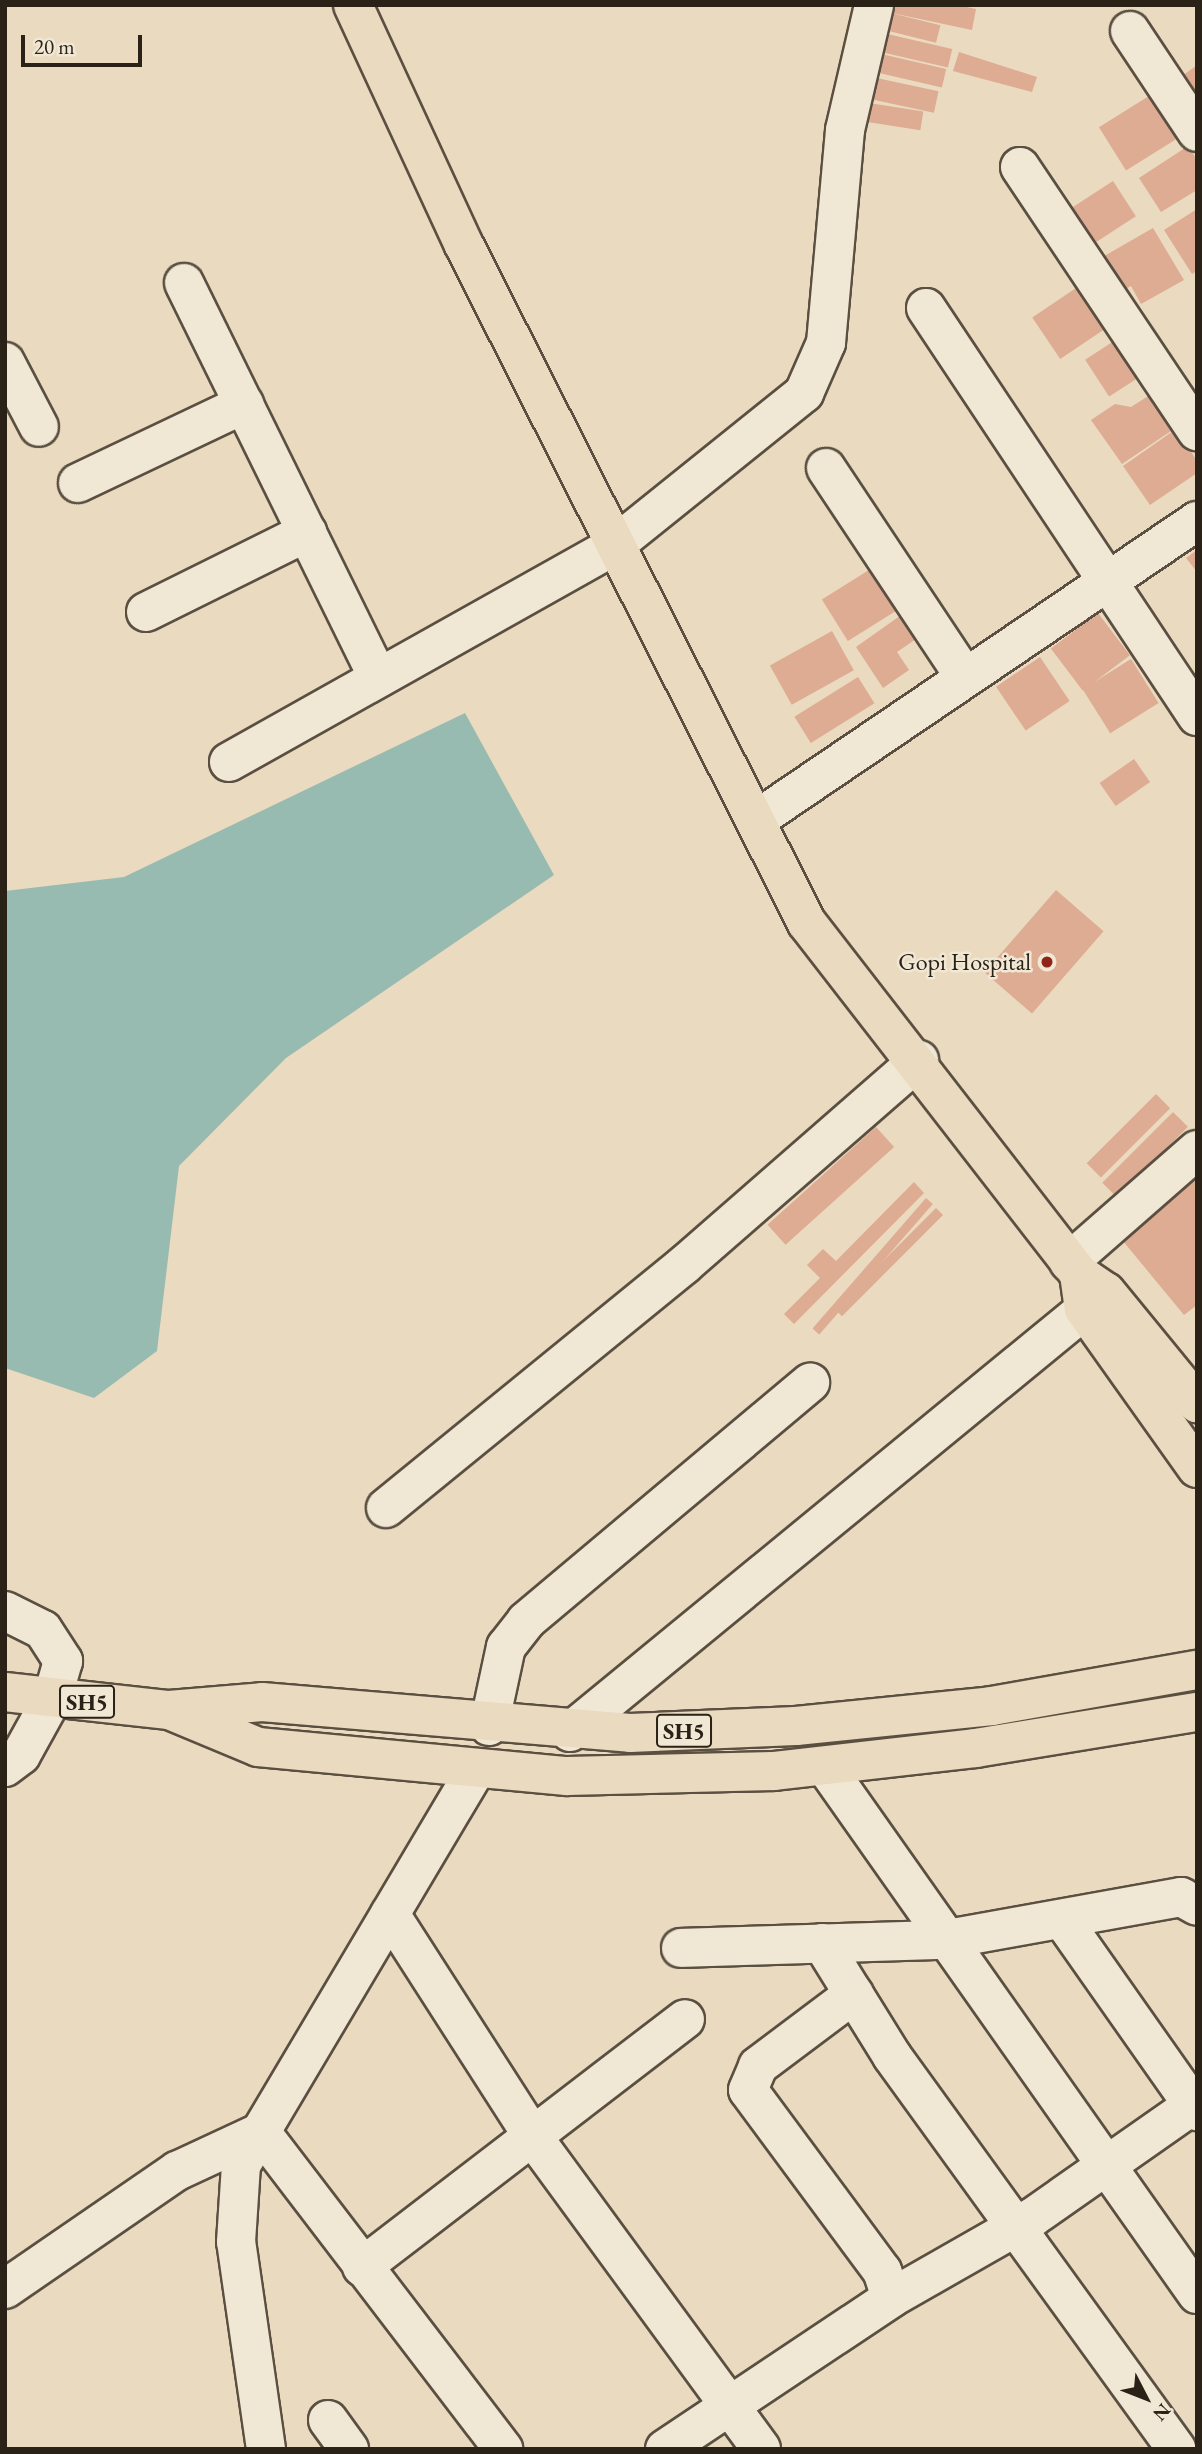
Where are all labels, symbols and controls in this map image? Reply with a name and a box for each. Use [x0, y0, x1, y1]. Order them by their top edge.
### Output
scale bar [24, 21, 145, 65]
text: 20 m [34, 33, 75, 60]
place label: Gopi Hospital [898, 948, 1031, 976]
marker: Gopi Hospital [1037, 952, 1057, 972]
road number: SH5 [59, 1682, 115, 1722]
road number: SH5 [656, 1712, 712, 1750]
north arrow [1111, 2363, 1181, 2433]
text: N [1148, 2398, 1176, 2426]

